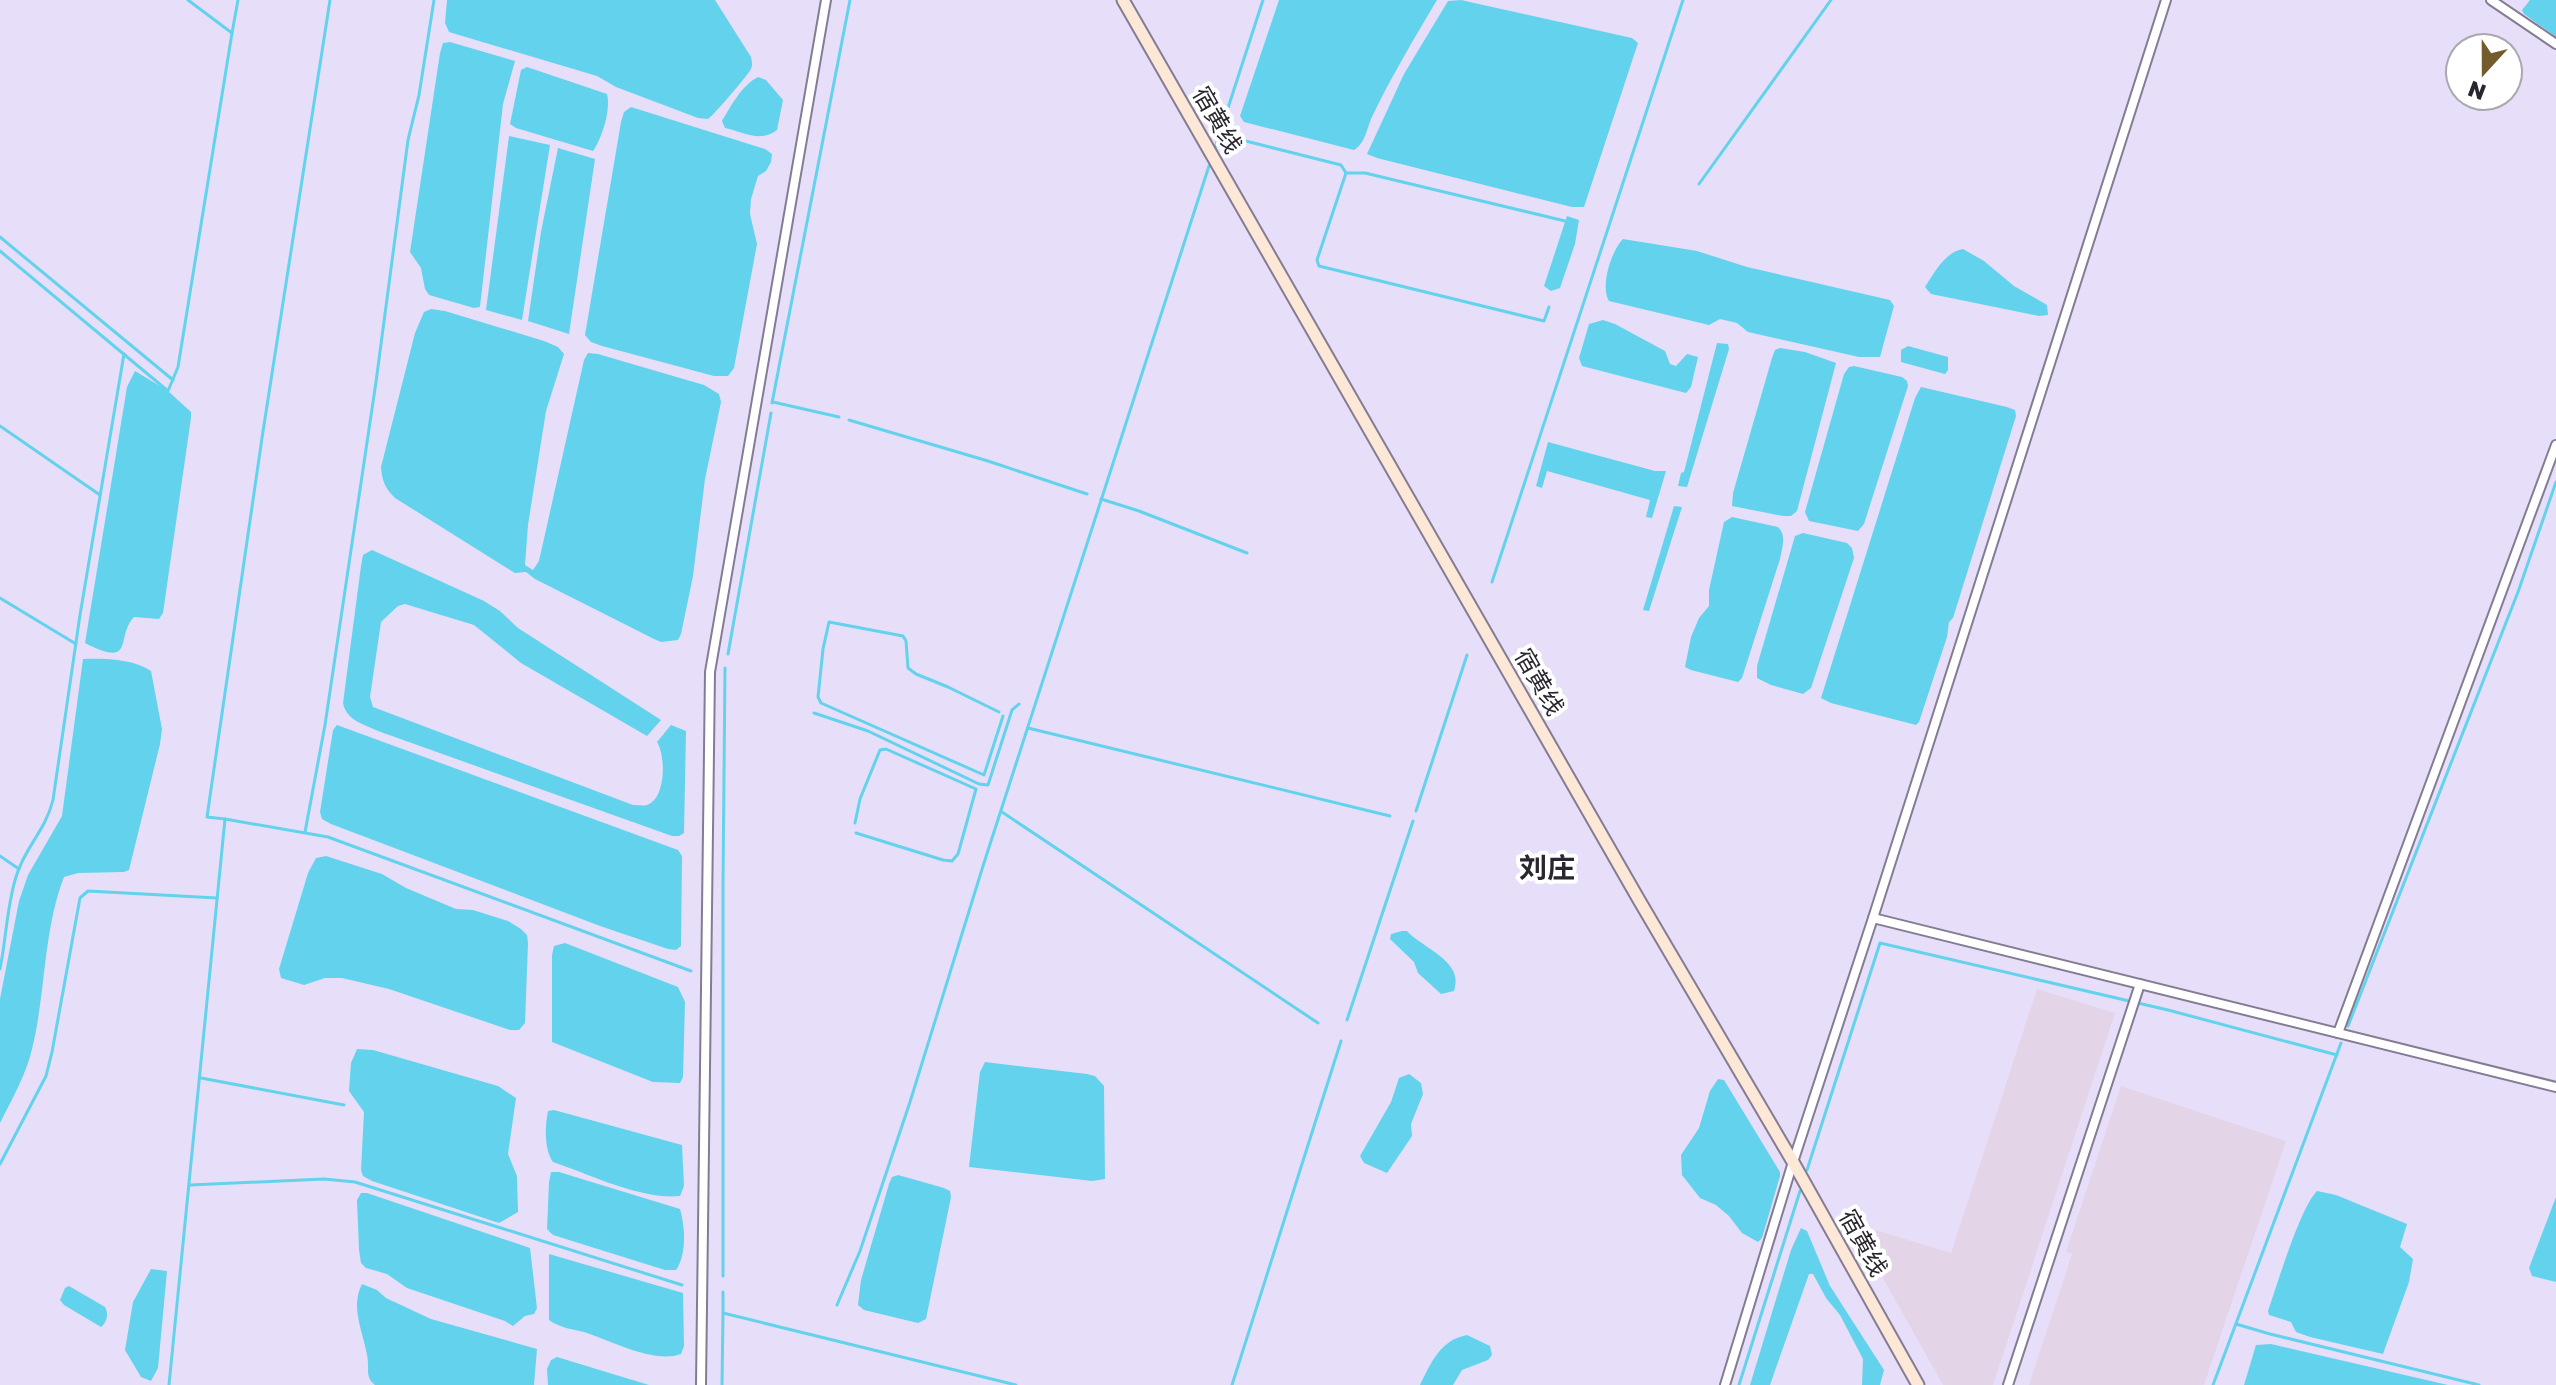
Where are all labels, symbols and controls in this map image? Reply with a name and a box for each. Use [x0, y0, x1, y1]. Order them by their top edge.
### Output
north arrow [2444, 32, 2524, 112]
text: N [2464, 76, 2489, 107]
street label: 宿黄线 [1188, 81, 1249, 158]
street label: 宿黄线 [1510, 643, 1571, 720]
district label: 刘庄 [1519, 851, 1575, 884]
street label: 宿黄线 [1834, 1204, 1894, 1281]

